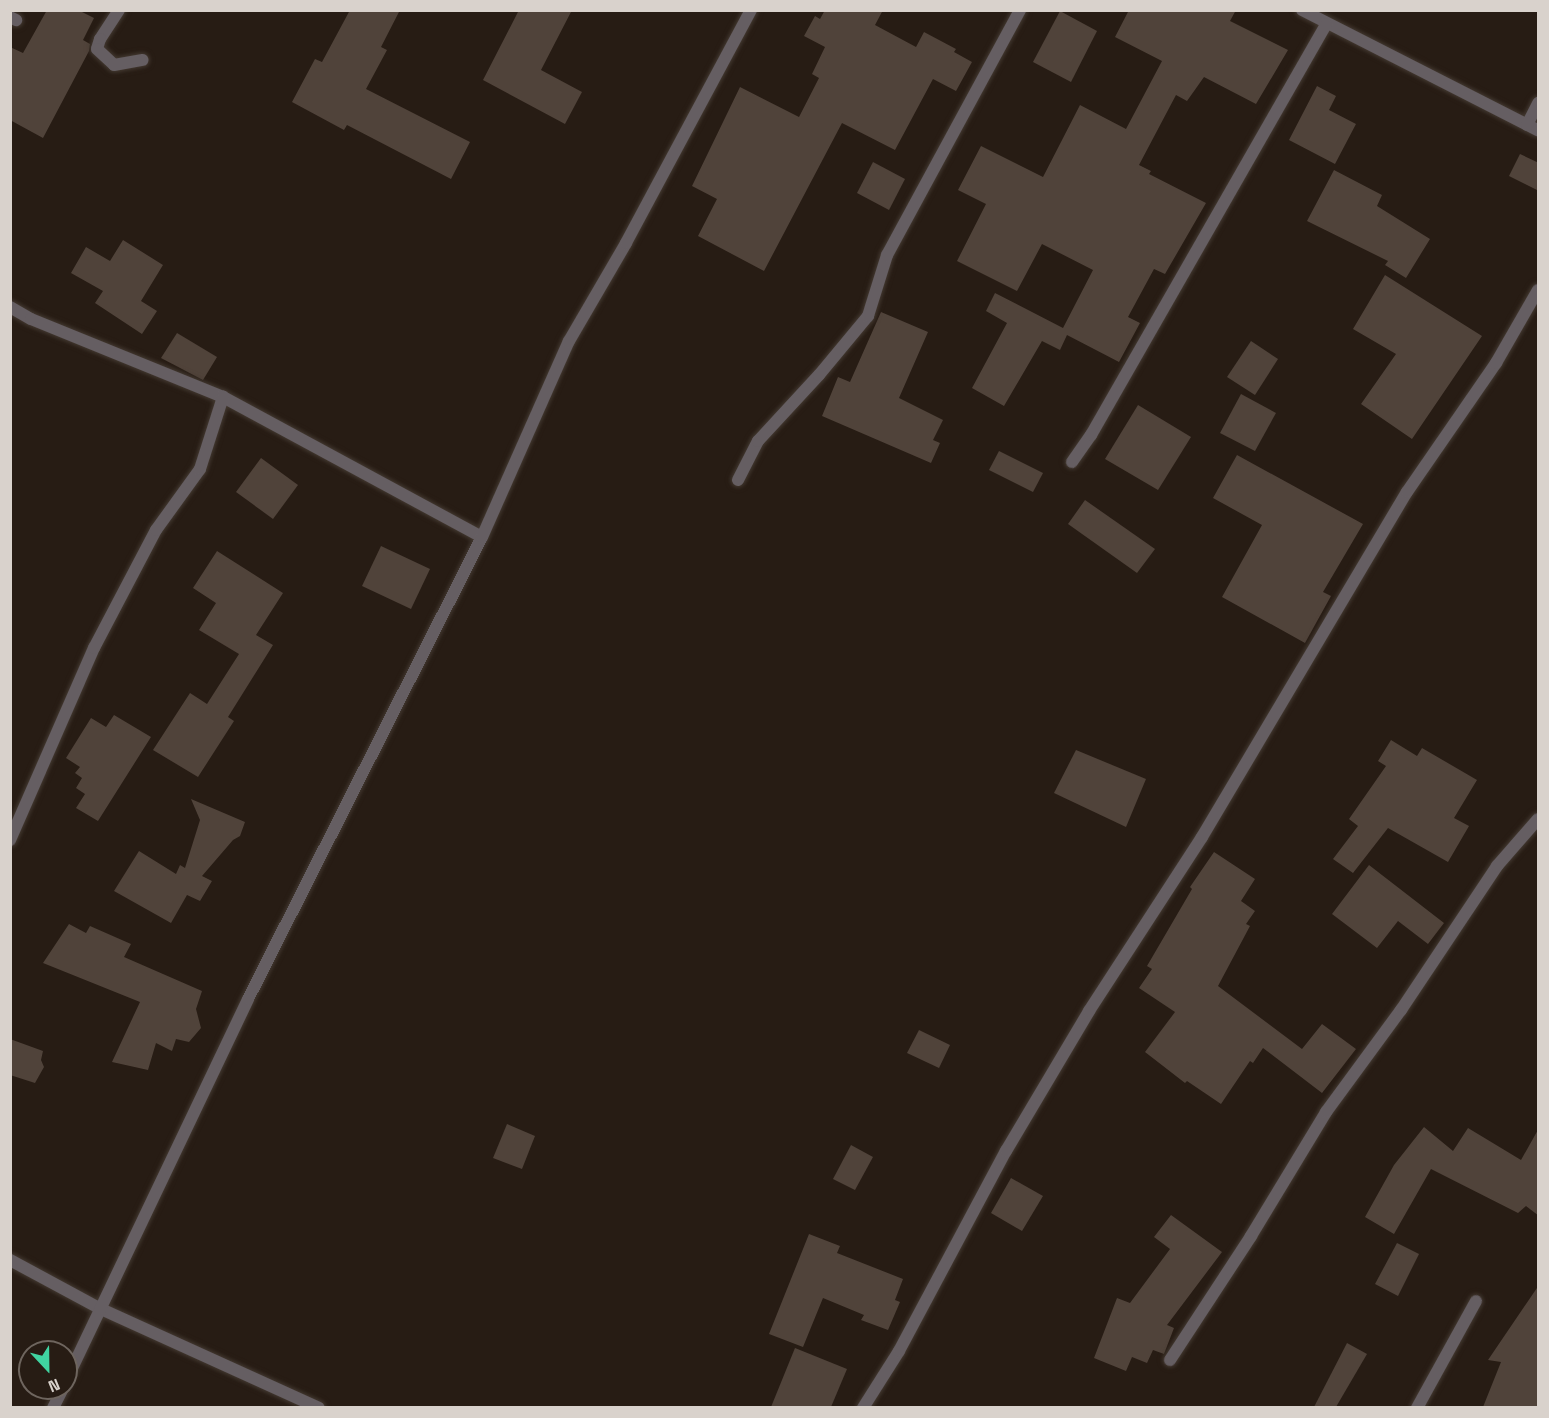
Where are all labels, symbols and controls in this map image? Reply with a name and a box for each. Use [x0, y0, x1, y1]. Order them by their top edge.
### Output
north arrow [18, 1340, 78, 1400]
text: N [45, 1374, 63, 1397]

